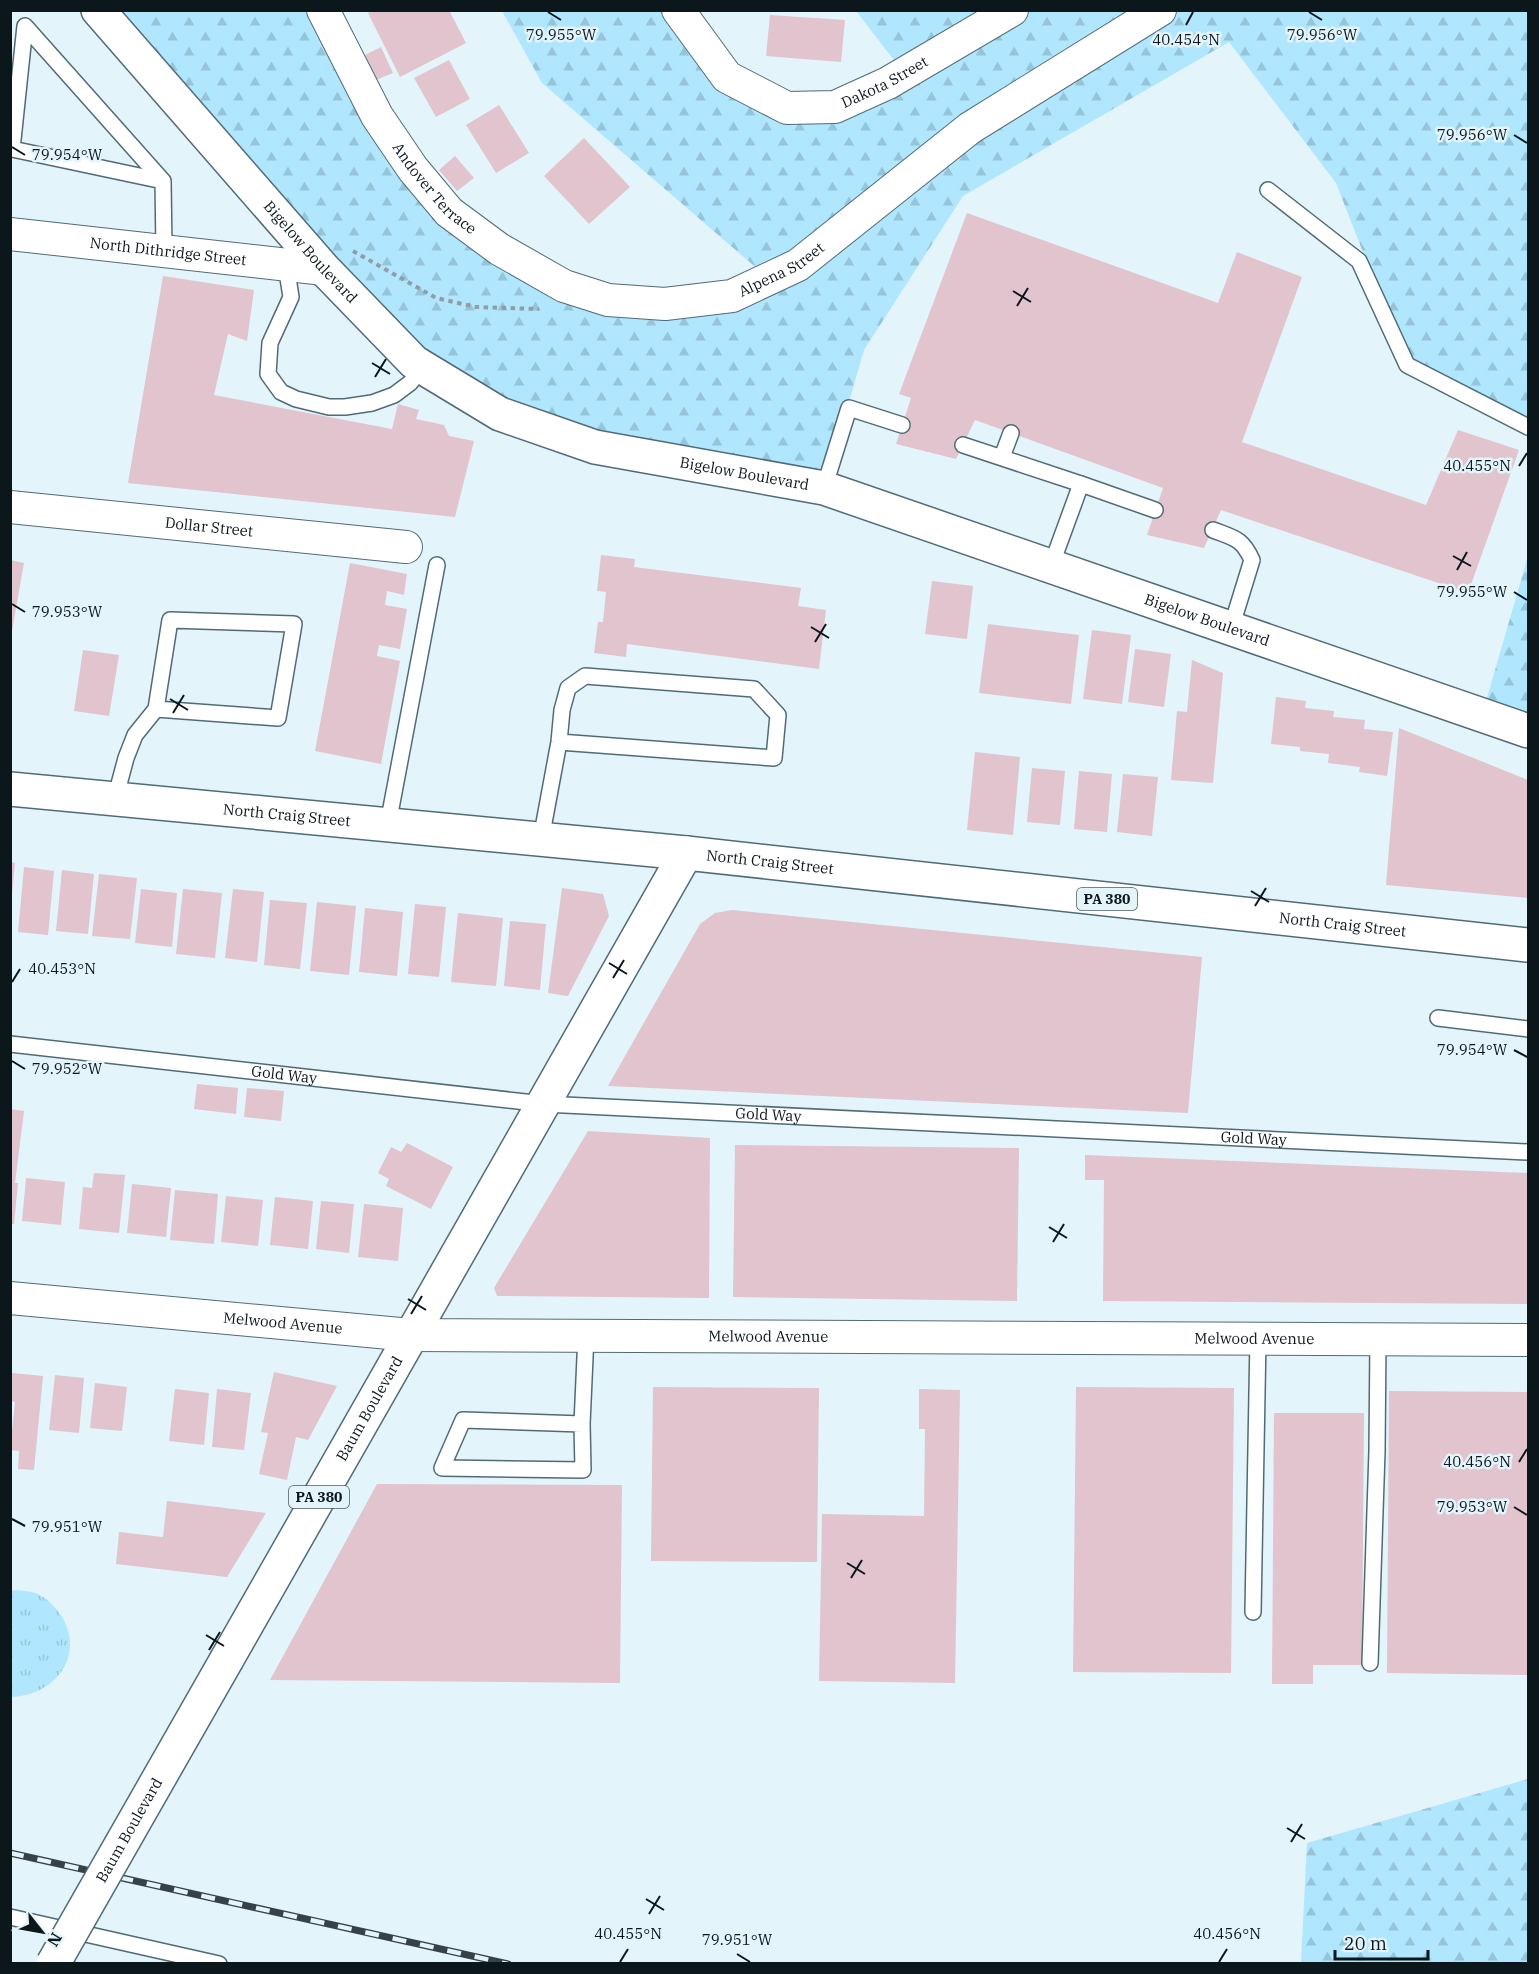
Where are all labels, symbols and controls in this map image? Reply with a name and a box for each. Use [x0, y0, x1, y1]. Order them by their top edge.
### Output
text: 79.955°W [526, 25, 597, 44]
text: 79.956°W [1287, 25, 1358, 44]
text: 40.454°N [1152, 30, 1220, 49]
street label: Dakota Street [838, 52, 931, 112]
text: 79.956°W [1437, 125, 1508, 144]
street label: Andover Terrace [389, 139, 480, 238]
text: 79.954°W [32, 145, 103, 164]
street label: Bigelow Boulevard [260, 197, 362, 307]
street label: North Dithridge Street [89, 233, 247, 269]
street label: Alpena Street [735, 238, 828, 301]
street label: Bigelow Boulevard [678, 452, 811, 494]
text: 40.455°N [1443, 456, 1511, 475]
street label: Dollar Street [164, 513, 254, 541]
text: 79.955°W [1437, 582, 1508, 601]
street label: Bigelow Boulevard [1142, 589, 1272, 650]
text: 79.953°W [32, 602, 103, 621]
street label: North Craig Street [222, 799, 351, 830]
street label: North Craig Street [705, 845, 835, 878]
road number: PA 380 [1077, 888, 1137, 910]
street label: North Craig Street [1278, 908, 1407, 941]
text: 40.453°N [28, 959, 96, 978]
text: 79.954°W [1437, 1040, 1508, 1059]
text: 79.952°W [32, 1059, 103, 1078]
street label: Gold Way [250, 1061, 318, 1087]
street label: Gold Way [735, 1103, 802, 1126]
street label: Gold Way [1220, 1127, 1287, 1149]
street label: Melwood Avenue [222, 1308, 343, 1338]
street label: Melwood Avenue [708, 1326, 828, 1346]
street label: Melwood Avenue [1194, 1329, 1314, 1348]
street label: Baum Boulevard [332, 1353, 406, 1464]
text: 40.456°N [1443, 1452, 1511, 1471]
road number: PA 380 [289, 1486, 349, 1508]
text: 79.953°W [1437, 1497, 1508, 1516]
text: 79.951°W [32, 1517, 103, 1536]
street label: Baum Boulevard [92, 1774, 166, 1886]
north arrow [12, 1902, 72, 1962]
scale bar [1335, 1923, 1428, 1961]
text: 40.455°N [594, 1924, 662, 1943]
text: 40.456°N [1193, 1924, 1261, 1943]
text: N [43, 1929, 67, 1950]
text: 79.951°W [702, 1930, 773, 1949]
text: 20 m [1344, 1932, 1387, 1955]

